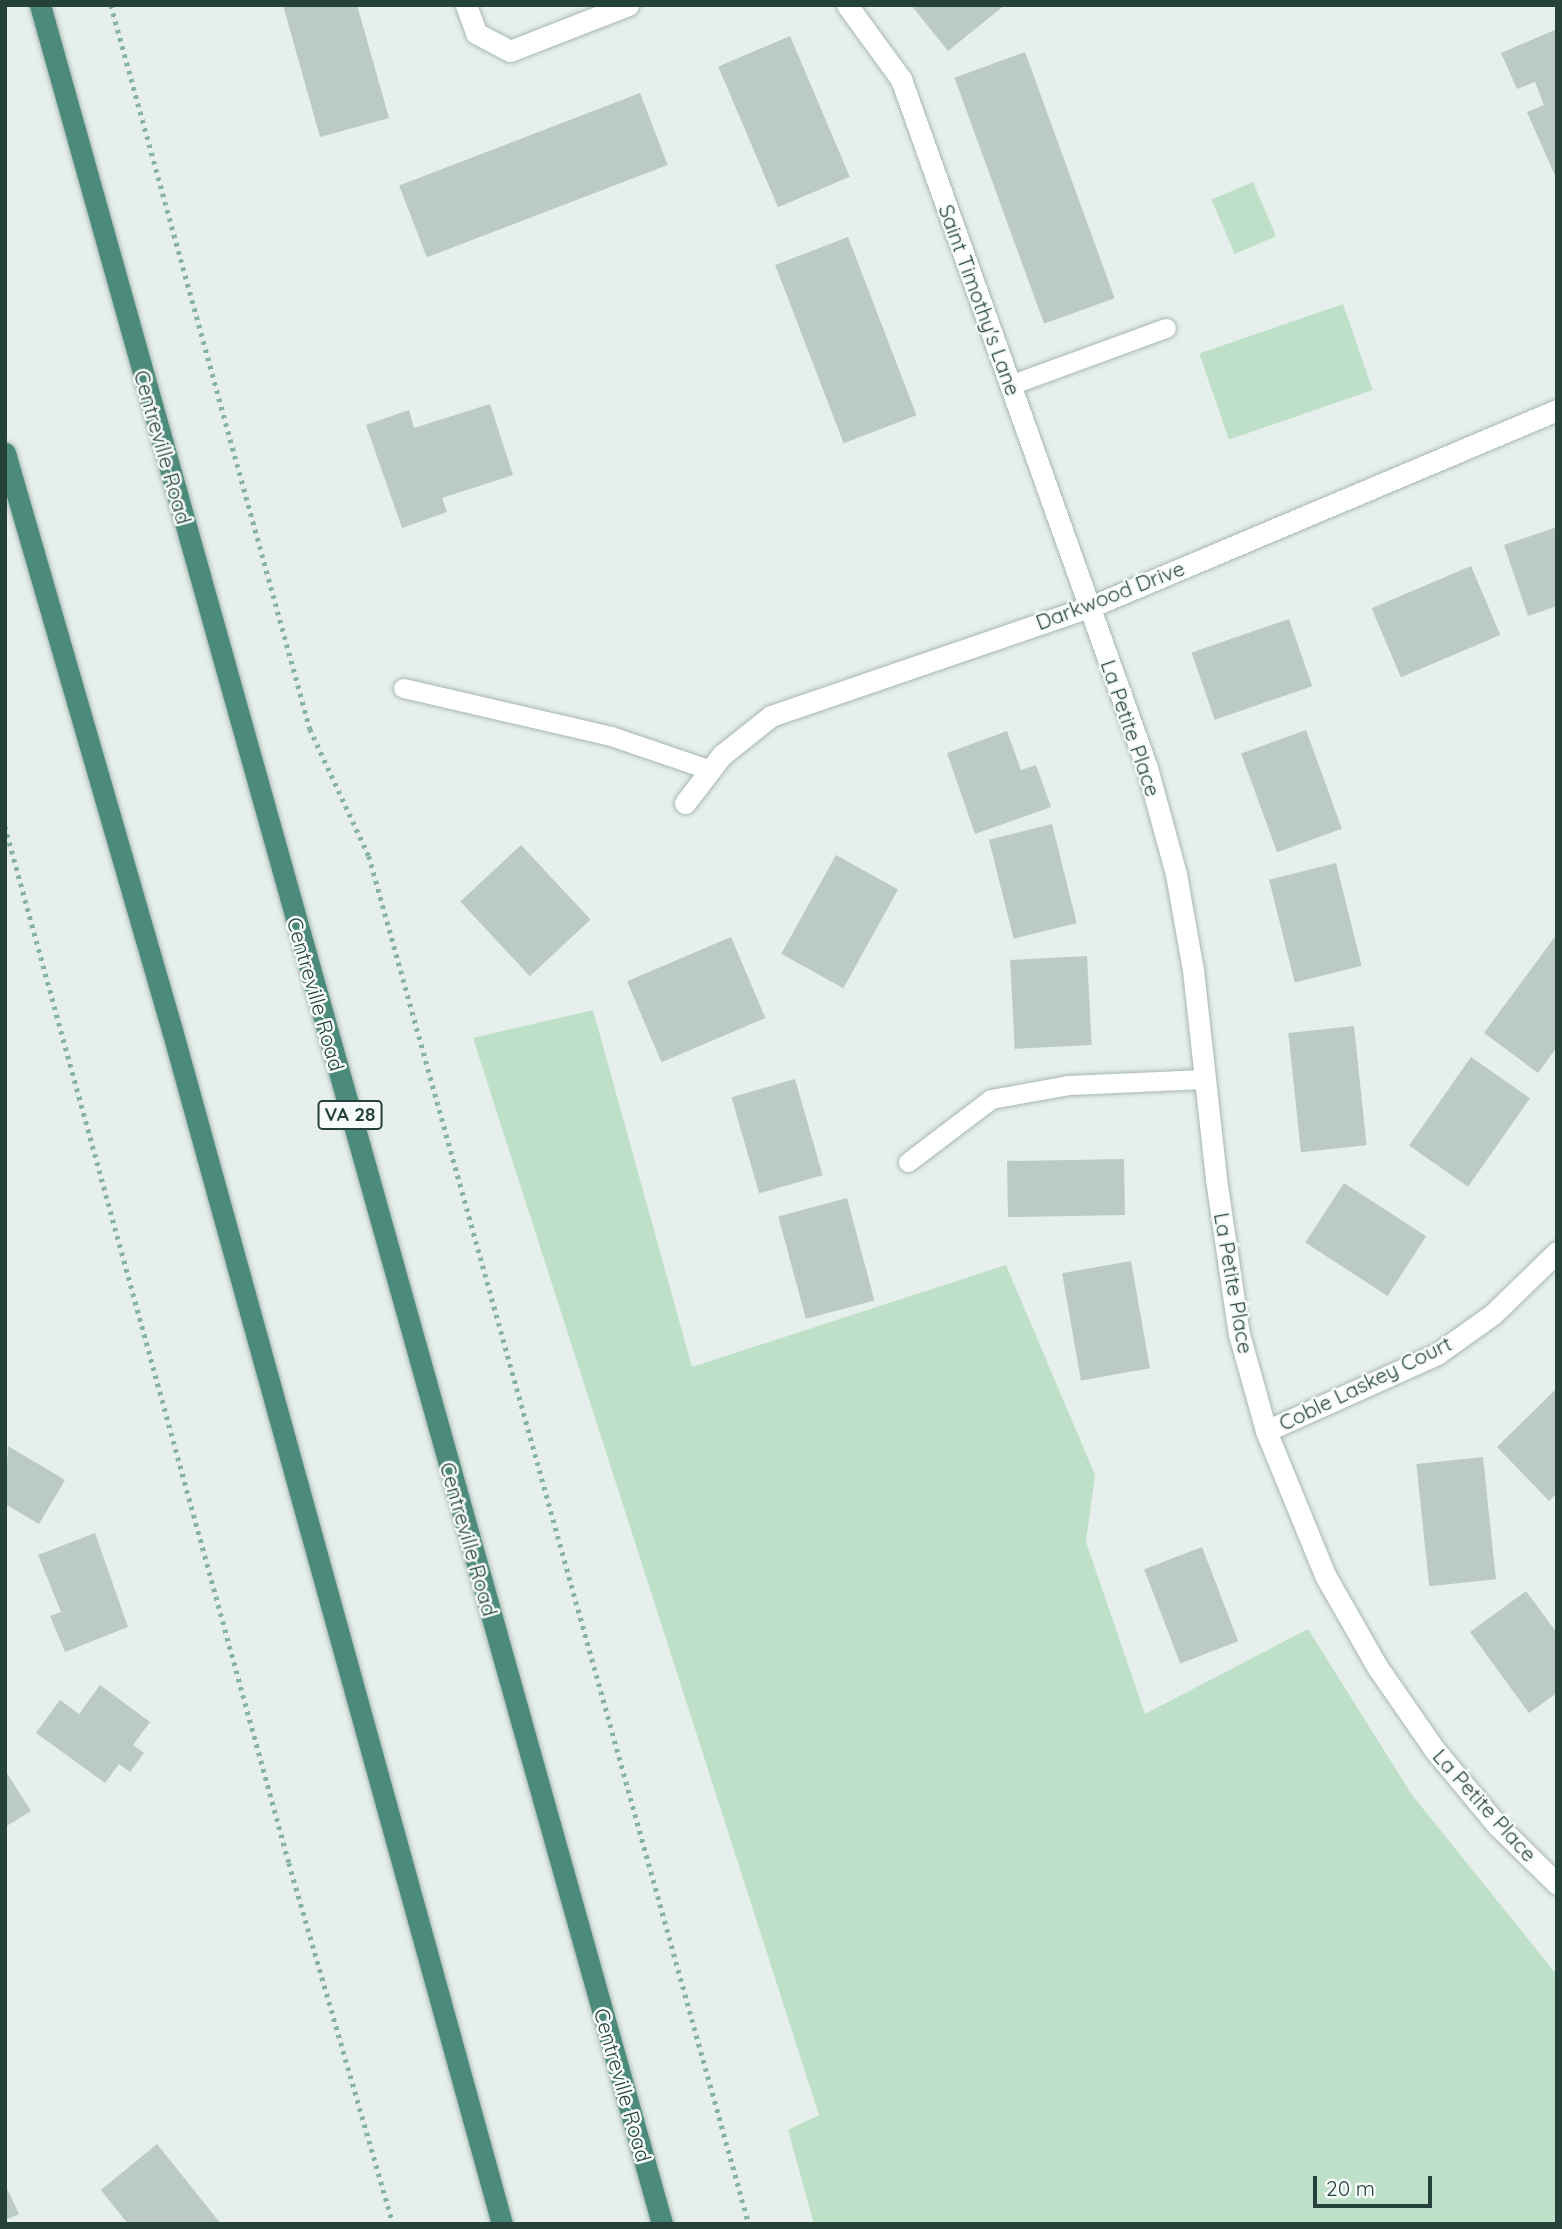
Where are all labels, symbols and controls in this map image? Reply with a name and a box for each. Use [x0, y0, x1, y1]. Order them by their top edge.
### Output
street label: Saint Timothy's Lane [934, 201, 1026, 399]
street label: Centreville Road [129, 367, 197, 527]
street label: Darkwood Drive [1032, 555, 1188, 635]
street label: La Petite Place [1096, 656, 1166, 800]
street label: Centreville Road [282, 914, 350, 1074]
road number: VA 28 [317, 1100, 383, 1130]
street label: La Petite Place [1209, 1210, 1259, 1356]
street label: Coble Laskey Court [1275, 1330, 1455, 1436]
street label: Centreville Road [435, 1459, 503, 1619]
street label: La Petite Place [1428, 1743, 1542, 1867]
street label: Centreville Road [589, 2005, 657, 2165]
scale bar [1317, 2162, 1436, 2206]
text: 20 m [1326, 2175, 1375, 2201]

